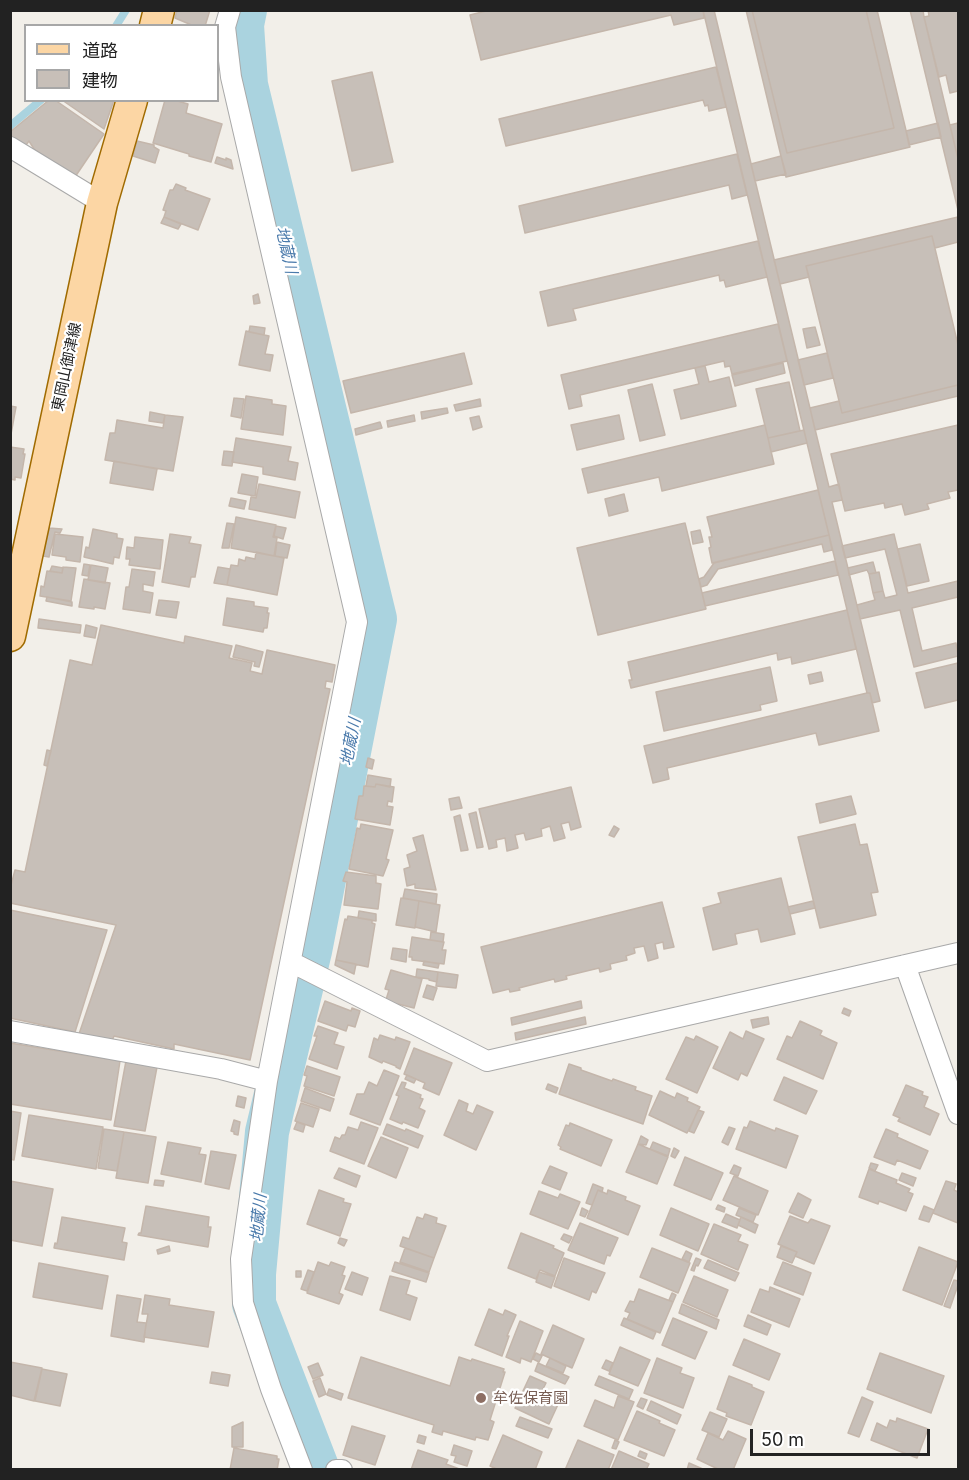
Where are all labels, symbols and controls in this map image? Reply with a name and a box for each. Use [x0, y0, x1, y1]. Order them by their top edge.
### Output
legend [24, 24, 219, 102]
text: 道路 [82, 40, 118, 61]
text: 建物 [82, 70, 118, 91]
water label: 地蔵川 [271, 224, 301, 276]
street label: 東岡山御津線 [49, 321, 85, 413]
water label: 地蔵川 [337, 717, 365, 767]
water label: 地蔵川 [247, 1193, 271, 1243]
place label: 牟佐保育園 [493, 1389, 568, 1407]
marker: 牟佐保育園 [474, 1391, 488, 1405]
scale bar [753, 1417, 933, 1455]
text: 50 m [761, 1429, 804, 1450]

